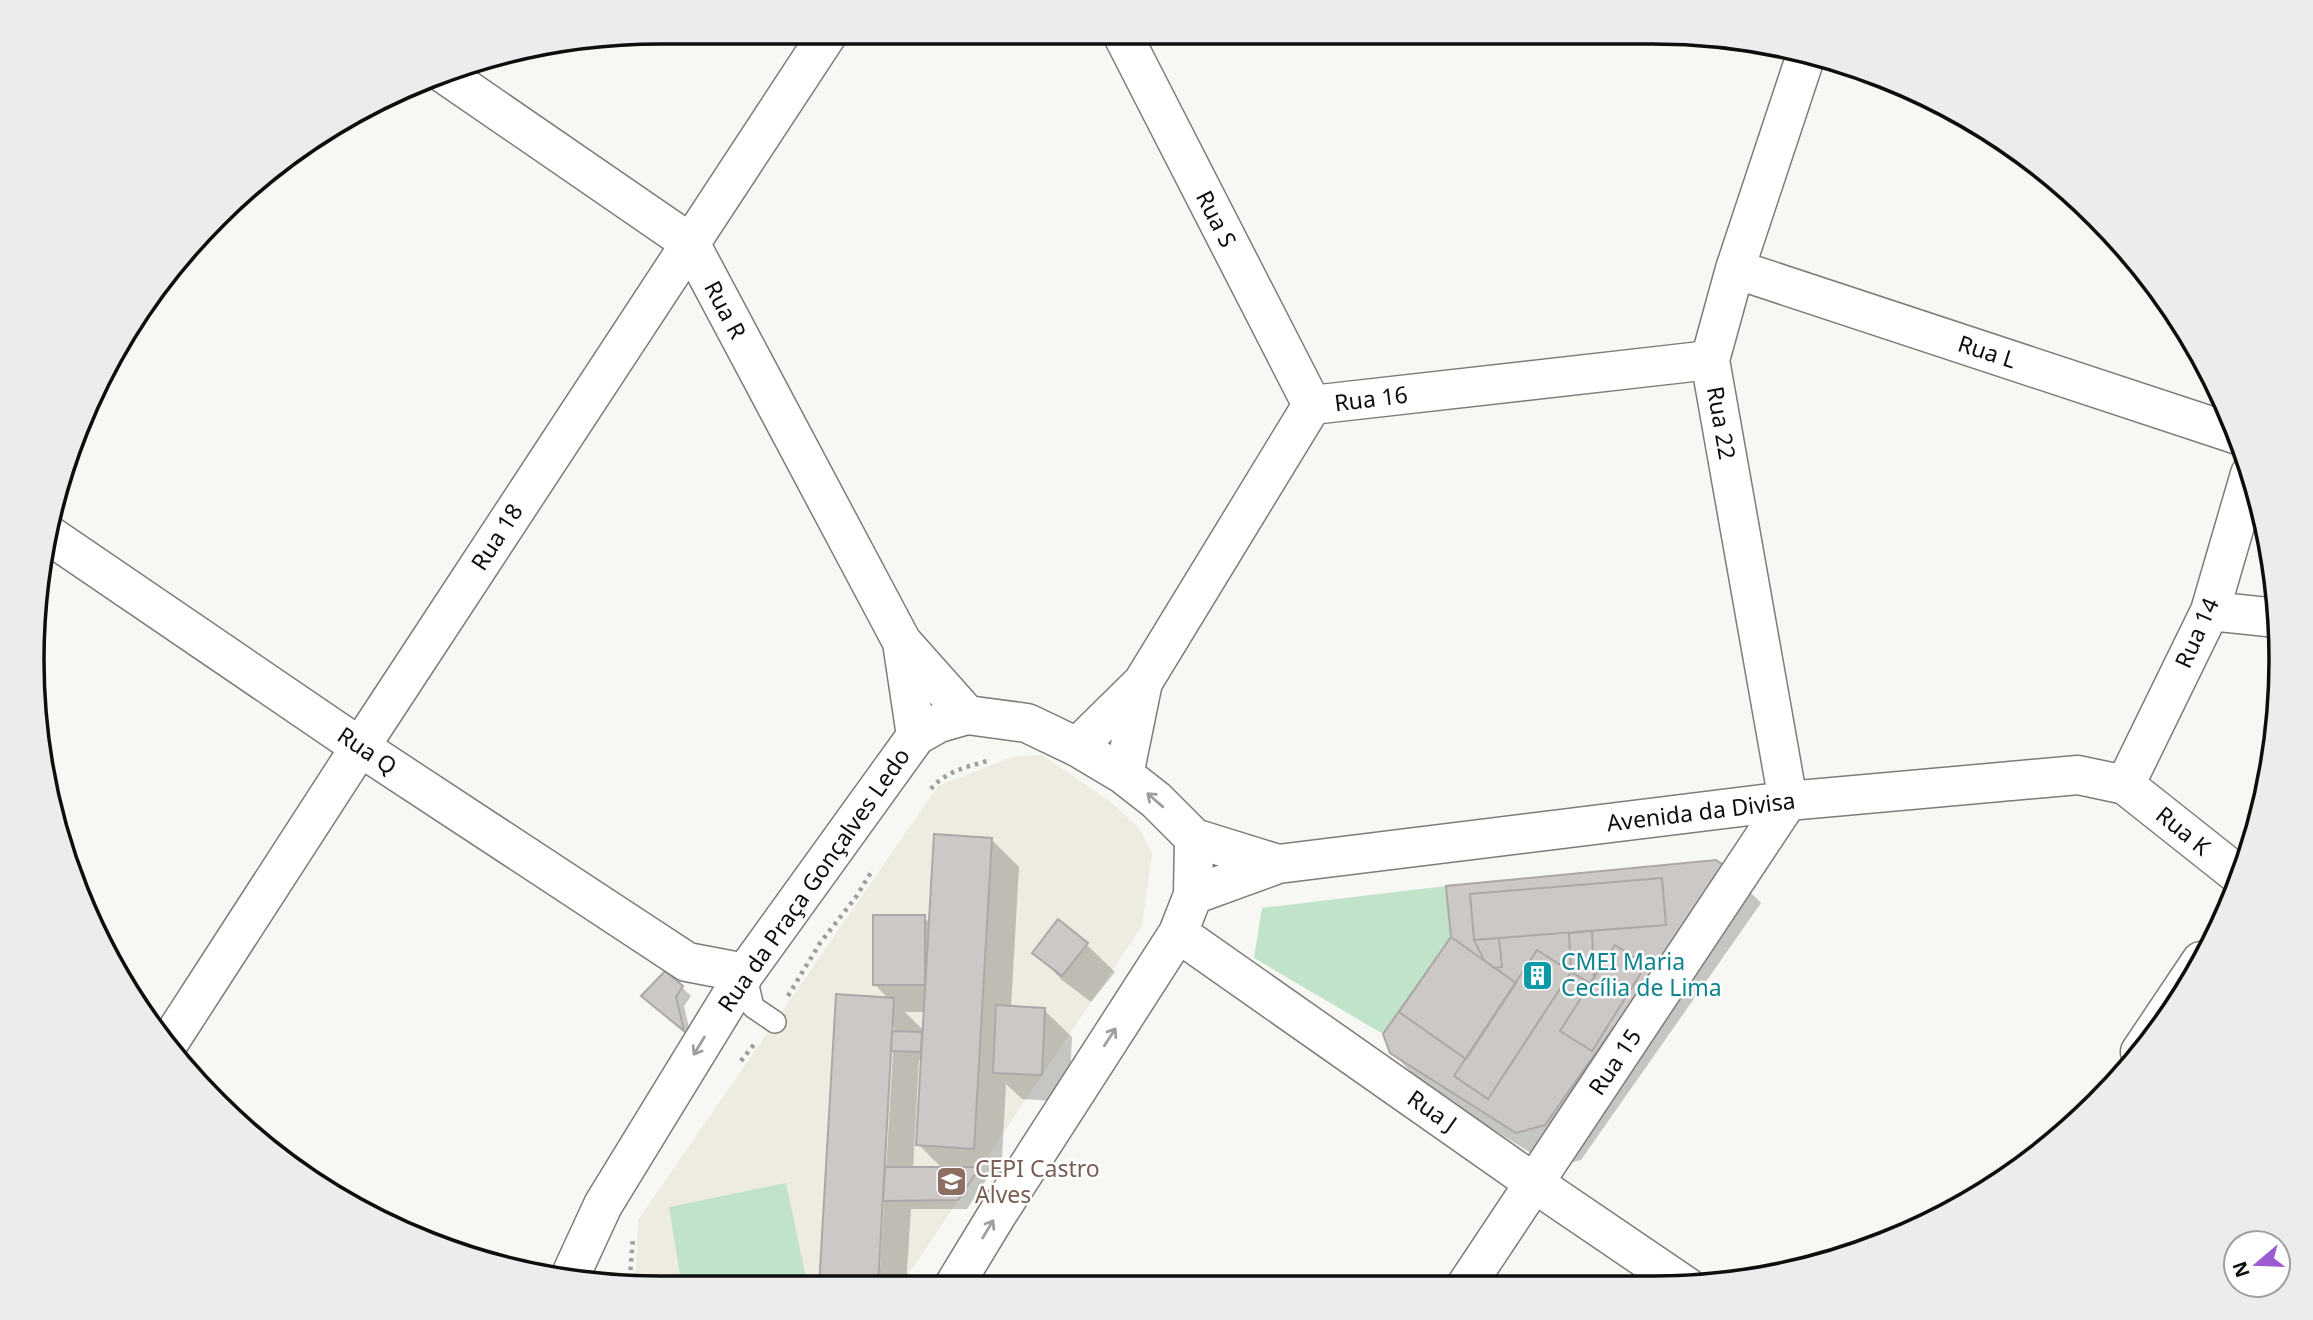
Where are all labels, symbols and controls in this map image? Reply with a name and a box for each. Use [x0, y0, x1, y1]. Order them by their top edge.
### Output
street label: Rua S [1189, 185, 1245, 253]
street label: Rua R [697, 275, 754, 344]
street label: Rua L [1954, 327, 2021, 375]
street label: Rua 16 [1332, 378, 1409, 418]
street label: Rua 22 [1700, 384, 1744, 462]
street label: Rua 18 [463, 497, 530, 576]
street label: Rua 14 [2166, 592, 2226, 673]
street label: Rua Q [332, 719, 404, 782]
street label: Rua da Praça Gonçalves Ledo [710, 741, 917, 1018]
street label: Avenida da Divisa [1605, 784, 1797, 838]
one-way arrow [1146, 792, 1164, 808]
street label: Rua K [2150, 798, 2218, 863]
place label: CMEI Maria Cecília de Lima [1561, 945, 1722, 1003]
building icon: CMEI Maria Cecília de Lima [1521, 958, 1555, 992]
street label: Rua 15 [1580, 1022, 1648, 1101]
one-way arrow [1104, 1027, 1118, 1047]
one-way arrow [692, 1036, 706, 1056]
street label: Rua J [1401, 1082, 1464, 1139]
place label: CEPI Castro Alves [975, 1152, 1100, 1210]
school or university icon: CEPI Castro Alves [935, 1165, 969, 1199]
one-way arrow [982, 1219, 996, 1239]
north arrow [2222, 1229, 2292, 1299]
text: N [2226, 1258, 2256, 1281]

